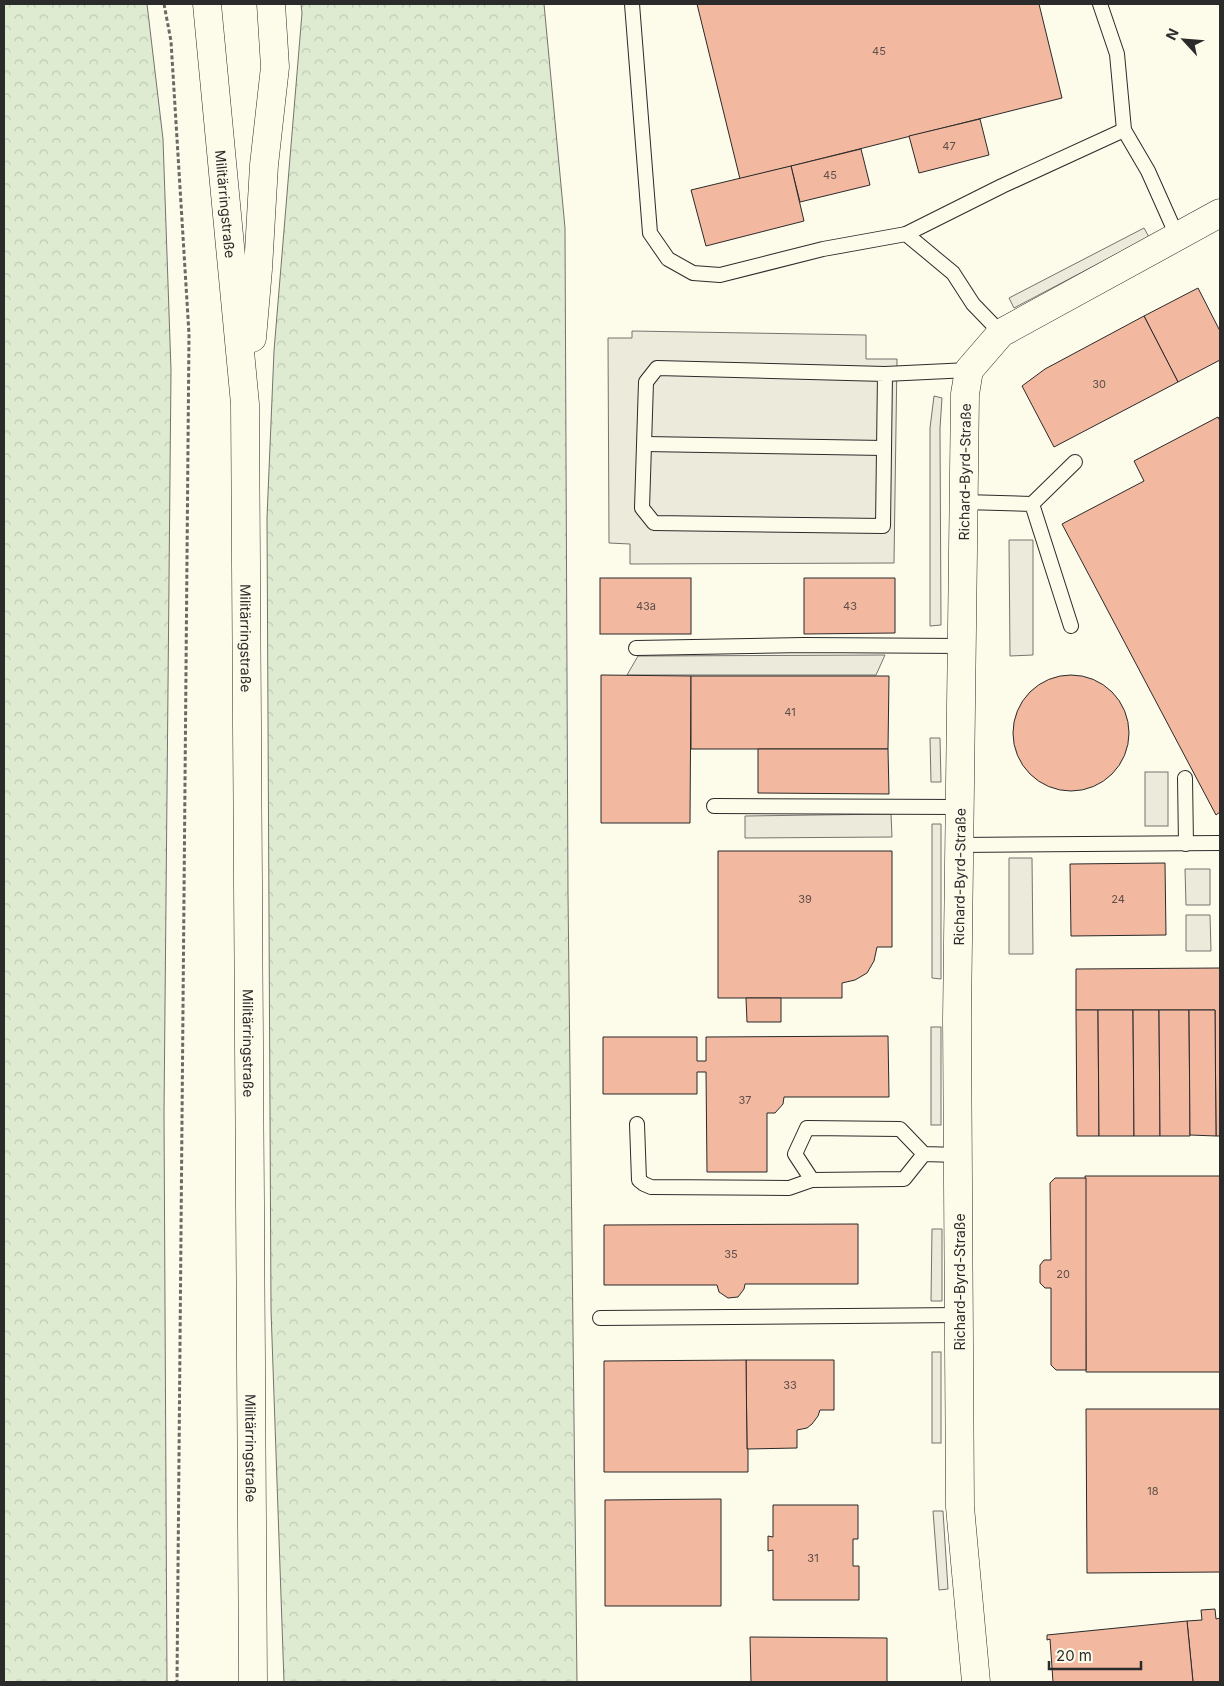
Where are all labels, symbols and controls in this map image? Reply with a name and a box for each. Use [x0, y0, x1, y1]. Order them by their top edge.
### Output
north arrow [1159, 15, 1209, 65]
text: N [1162, 26, 1182, 43]
house number: 45 [872, 44, 886, 58]
house number: 47 [942, 139, 956, 153]
street label: Militärringstraße [212, 149, 240, 259]
house number: 45 [823, 168, 837, 182]
house number: 30 [1092, 377, 1106, 391]
street label: Richard-Byrd-Straße [955, 403, 973, 541]
street label: Militärringstraße [238, 584, 255, 693]
house number: 43a [636, 599, 656, 613]
house number: 43 [843, 599, 857, 613]
house number: 41 [784, 705, 796, 719]
street label: Richard-Byrd-Straße [949, 808, 968, 946]
house number: 39 [798, 892, 812, 906]
house number: 24 [1111, 892, 1125, 906]
street label: Militärringstraße [240, 989, 258, 1098]
house number: 37 [738, 1093, 752, 1107]
street label: Richard-Byrd-Straße [951, 1213, 968, 1351]
house number: 35 [724, 1247, 738, 1261]
house number: 20 [1056, 1267, 1070, 1281]
house number: 33 [783, 1378, 797, 1392]
street label: Militärringstraße [243, 1394, 260, 1503]
house number: 18 [1147, 1484, 1159, 1498]
house number: 31 [807, 1551, 819, 1565]
scale bar [1049, 1638, 1142, 1670]
text: 20 m [1056, 1646, 1092, 1665]

